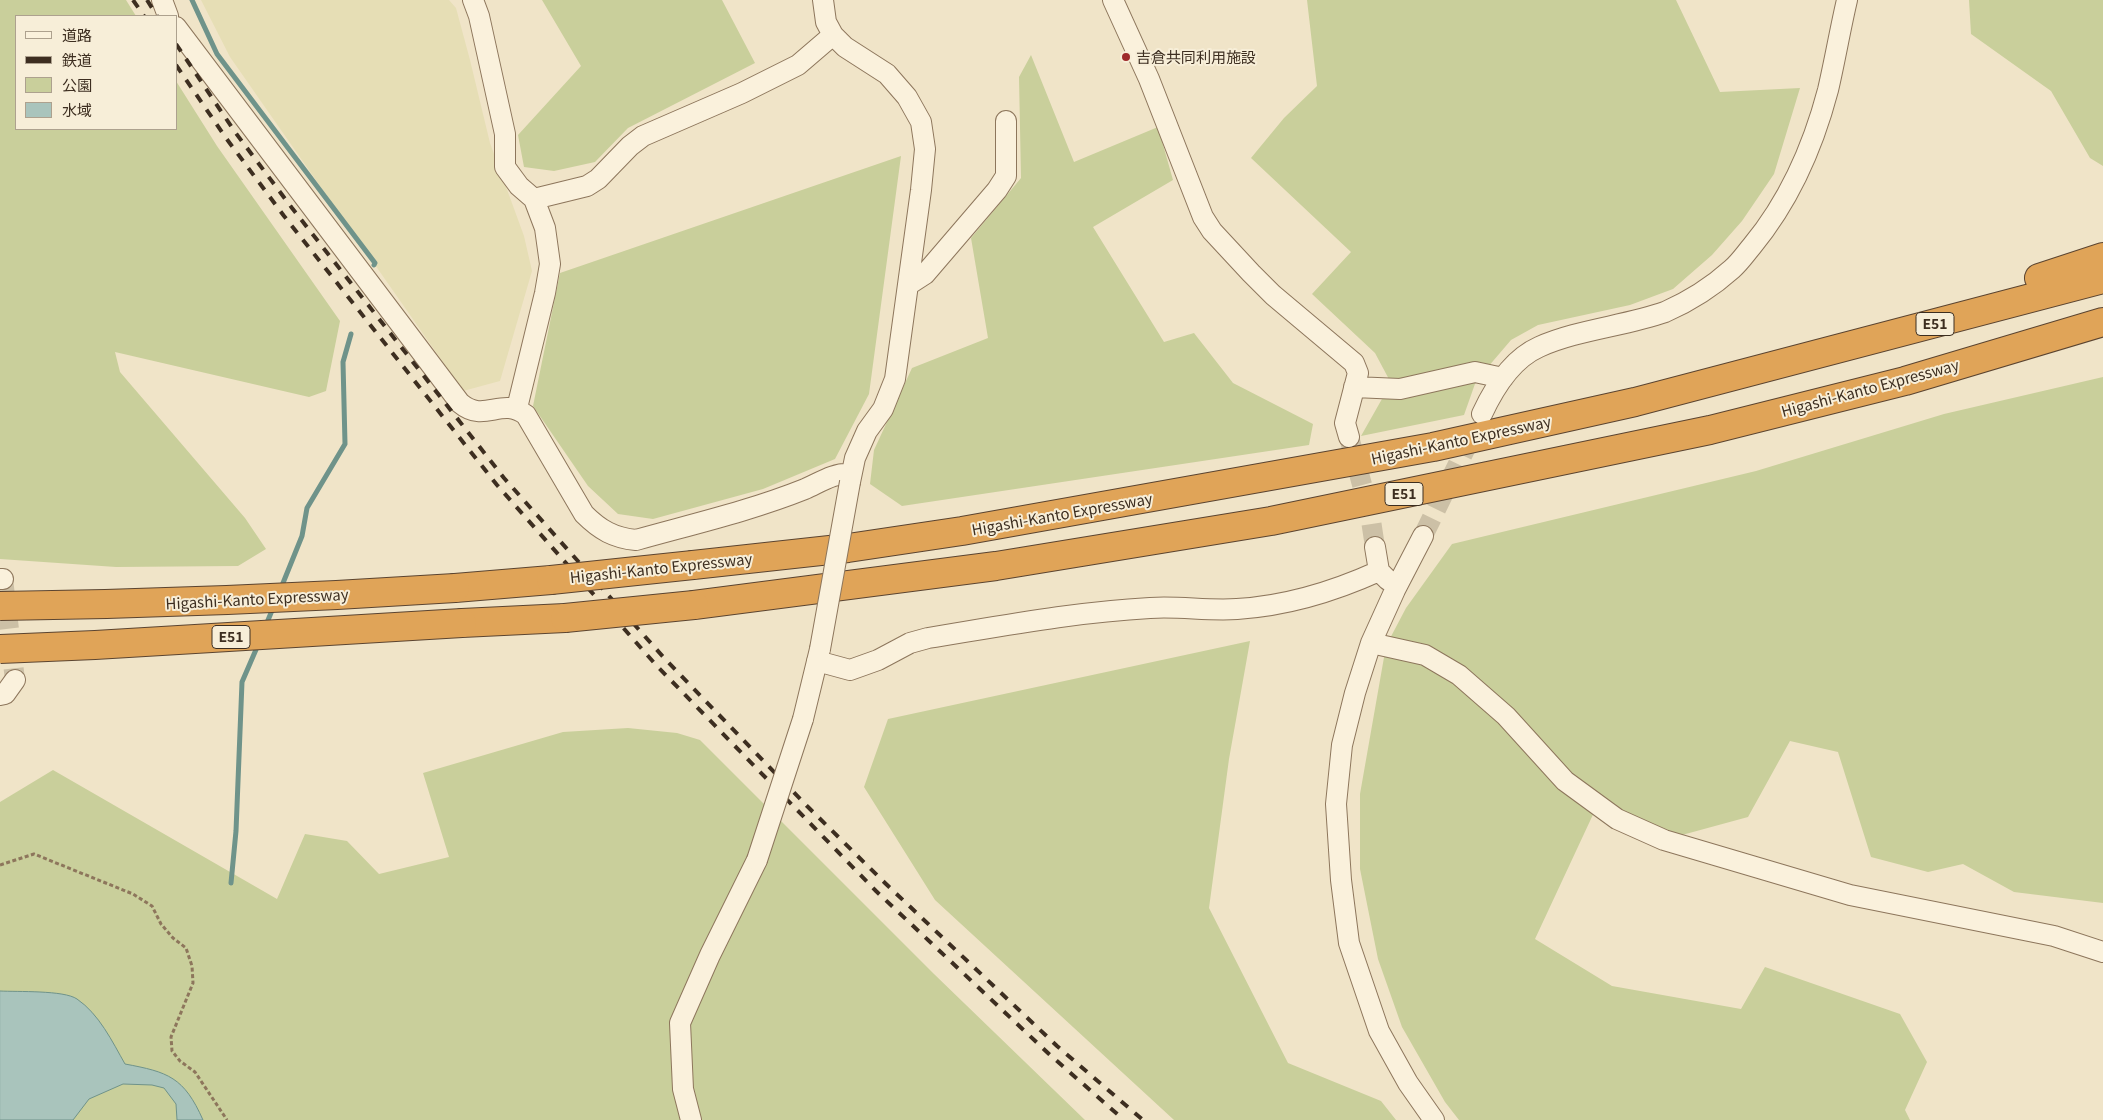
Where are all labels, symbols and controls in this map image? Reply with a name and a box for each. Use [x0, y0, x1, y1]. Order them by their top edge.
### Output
legend [15, 15, 178, 130]
text: 道路 [62, 24, 92, 45]
place label: 吉倉共同利用施設 [1136, 48, 1256, 66]
text: 鉄道 [62, 49, 92, 70]
marker: 吉倉共同利用施設 [1120, 51, 1132, 63]
text: 公園 [62, 74, 92, 95]
text: 水域 [62, 99, 92, 120]
road number: E51 [1916, 312, 1954, 336]
street label: Higashi-Kanto Expressway [1779, 356, 1961, 420]
street label: Higashi-Kanto Expressway [1369, 412, 1553, 468]
road number: E51 [1385, 482, 1423, 506]
street label: Higashi-Kanto Expressway [970, 489, 1154, 539]
street label: Higashi-Kanto Expressway [569, 549, 753, 587]
street label: Higashi-Kanto Expressway [165, 585, 349, 613]
road number: E51 [212, 626, 250, 649]

